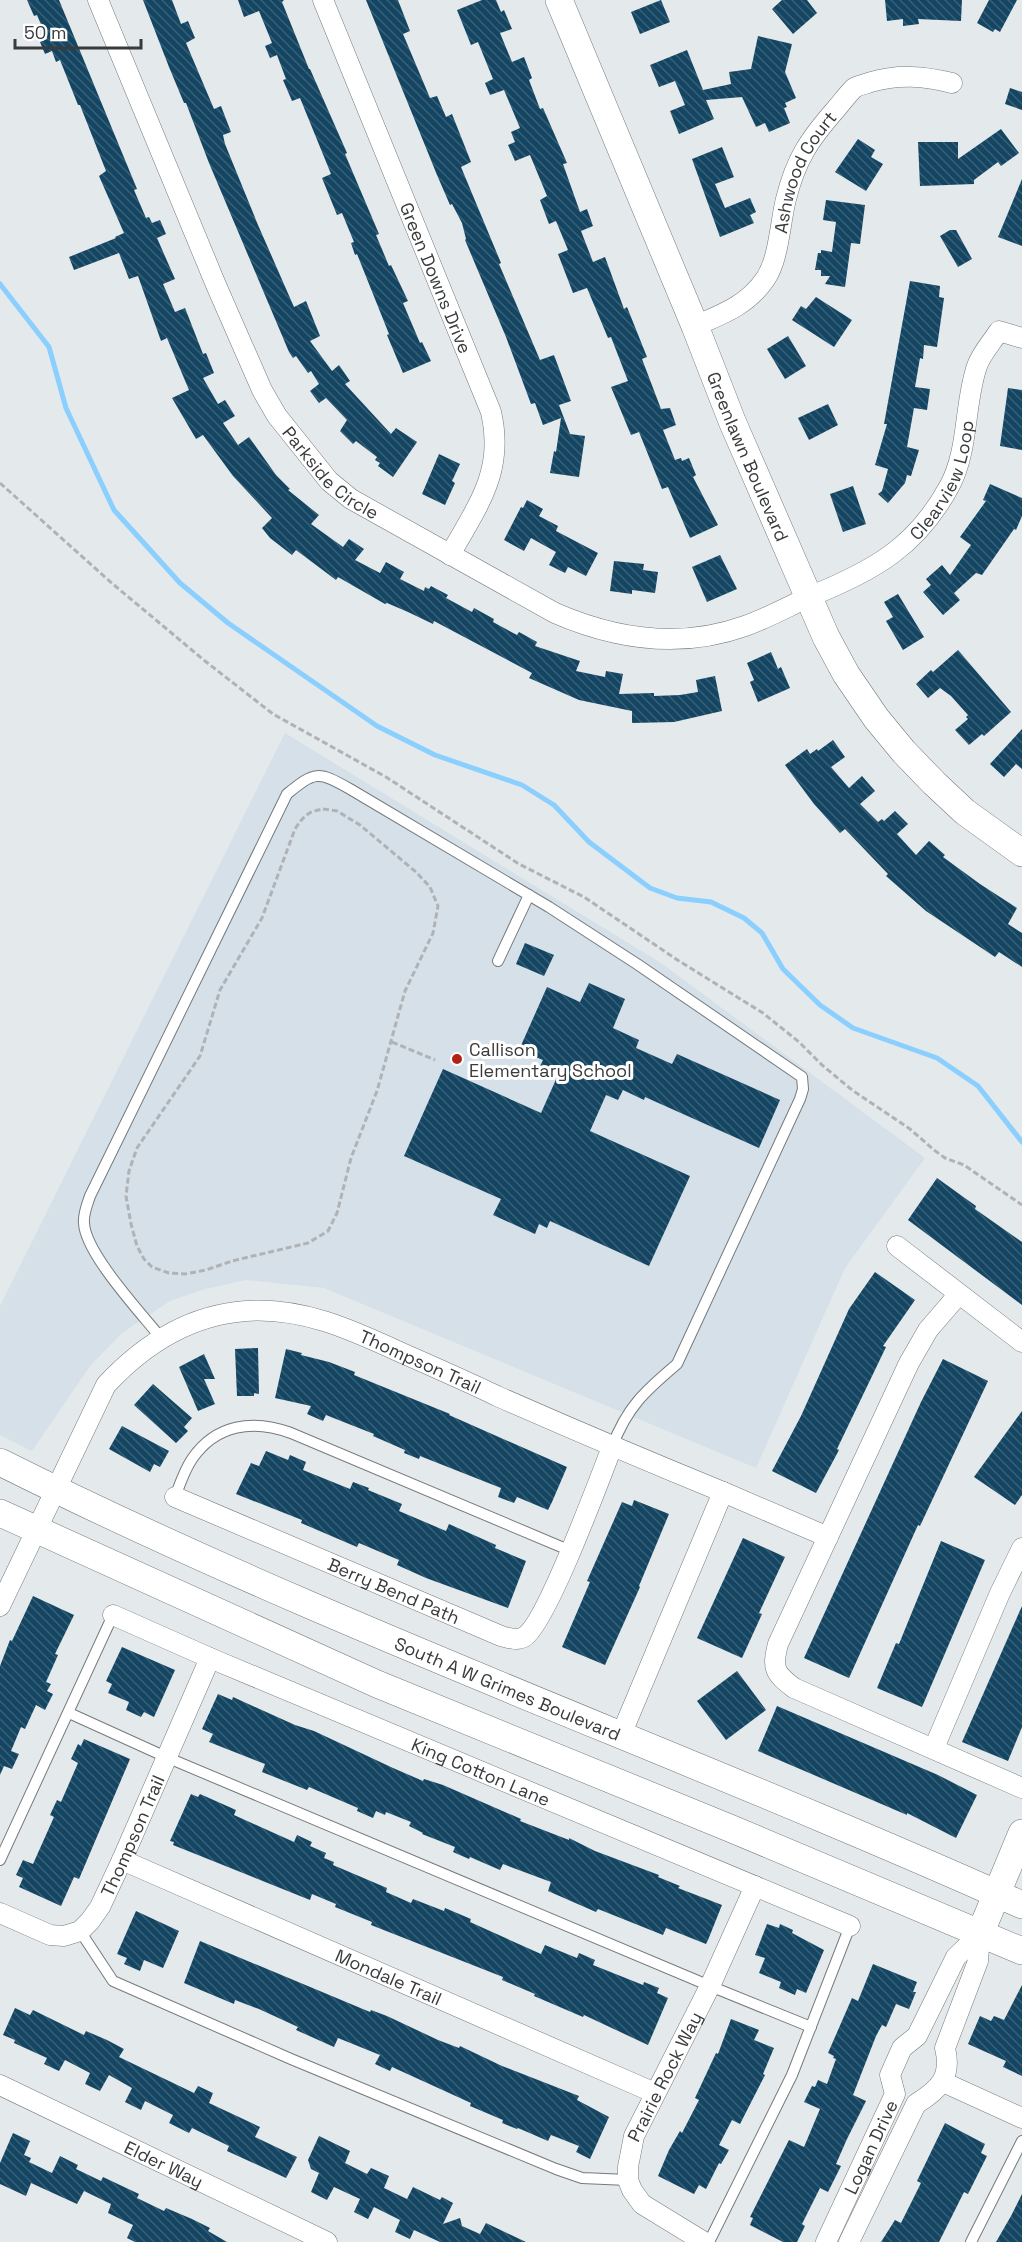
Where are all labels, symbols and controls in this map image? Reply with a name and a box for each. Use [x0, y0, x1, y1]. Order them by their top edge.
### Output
scale bar [15, 12, 141, 50]
text: 50 m [24, 21, 66, 44]
street label: Ashwood Court [768, 106, 841, 235]
street label: Green Downs Drive [395, 199, 477, 357]
street label: Greenlawn Boulevard [702, 368, 794, 545]
street label: Clearview Loop [904, 419, 978, 545]
street label: Parkside Circle [278, 421, 383, 524]
place label: Callison Elementary School [469, 1038, 632, 1082]
marker: Callison Elementary School [450, 1052, 464, 1066]
street label: Thompson Trail [356, 1324, 485, 1398]
street label: Berry Bend Path [324, 1552, 463, 1629]
street label: South A W Grimes Boulevard [391, 1631, 624, 1745]
street label: King Cotton Lane [408, 1732, 554, 1811]
street label: Thompson Trail [95, 1771, 169, 1900]
street label: Mondale Trail [332, 1943, 445, 2010]
street label: Prairie Rock Way [622, 2008, 707, 2145]
street label: Logan Drive [838, 2096, 902, 2198]
street label: Elder Way [121, 2135, 207, 2193]

